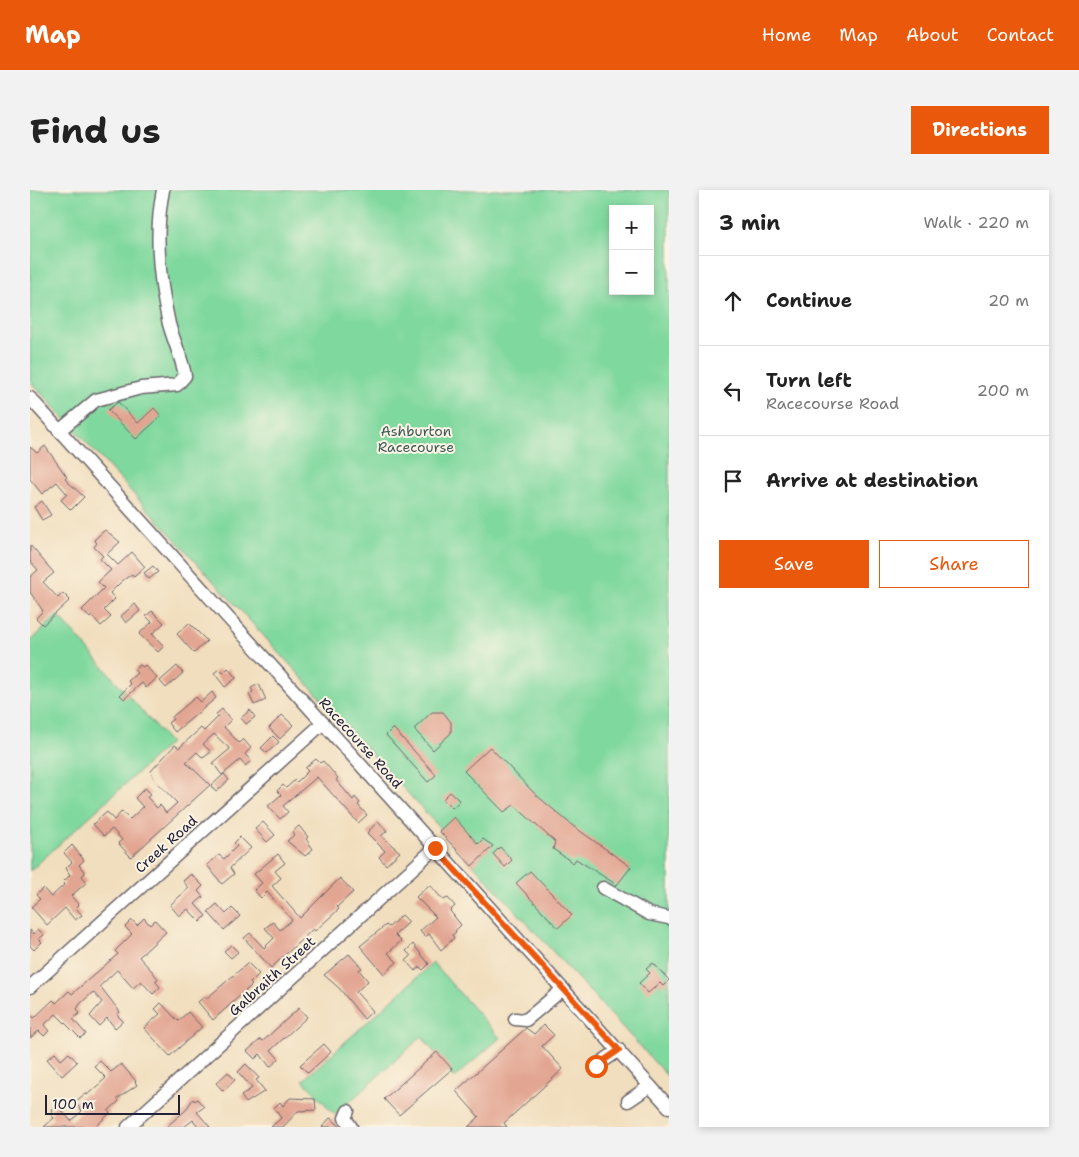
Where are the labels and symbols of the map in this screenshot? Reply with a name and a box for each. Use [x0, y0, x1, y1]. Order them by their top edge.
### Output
park label: Ashburton Racecourse [378, 422, 454, 456]
street label: Racecourse Road [315, 694, 407, 792]
street label: Creek Road [131, 811, 201, 877]
route end [424, 837, 447, 860]
street label: Galbraith Street [225, 932, 319, 1020]
route start [585, 1055, 608, 1078]
scale bar [45, 1092, 180, 1115]

